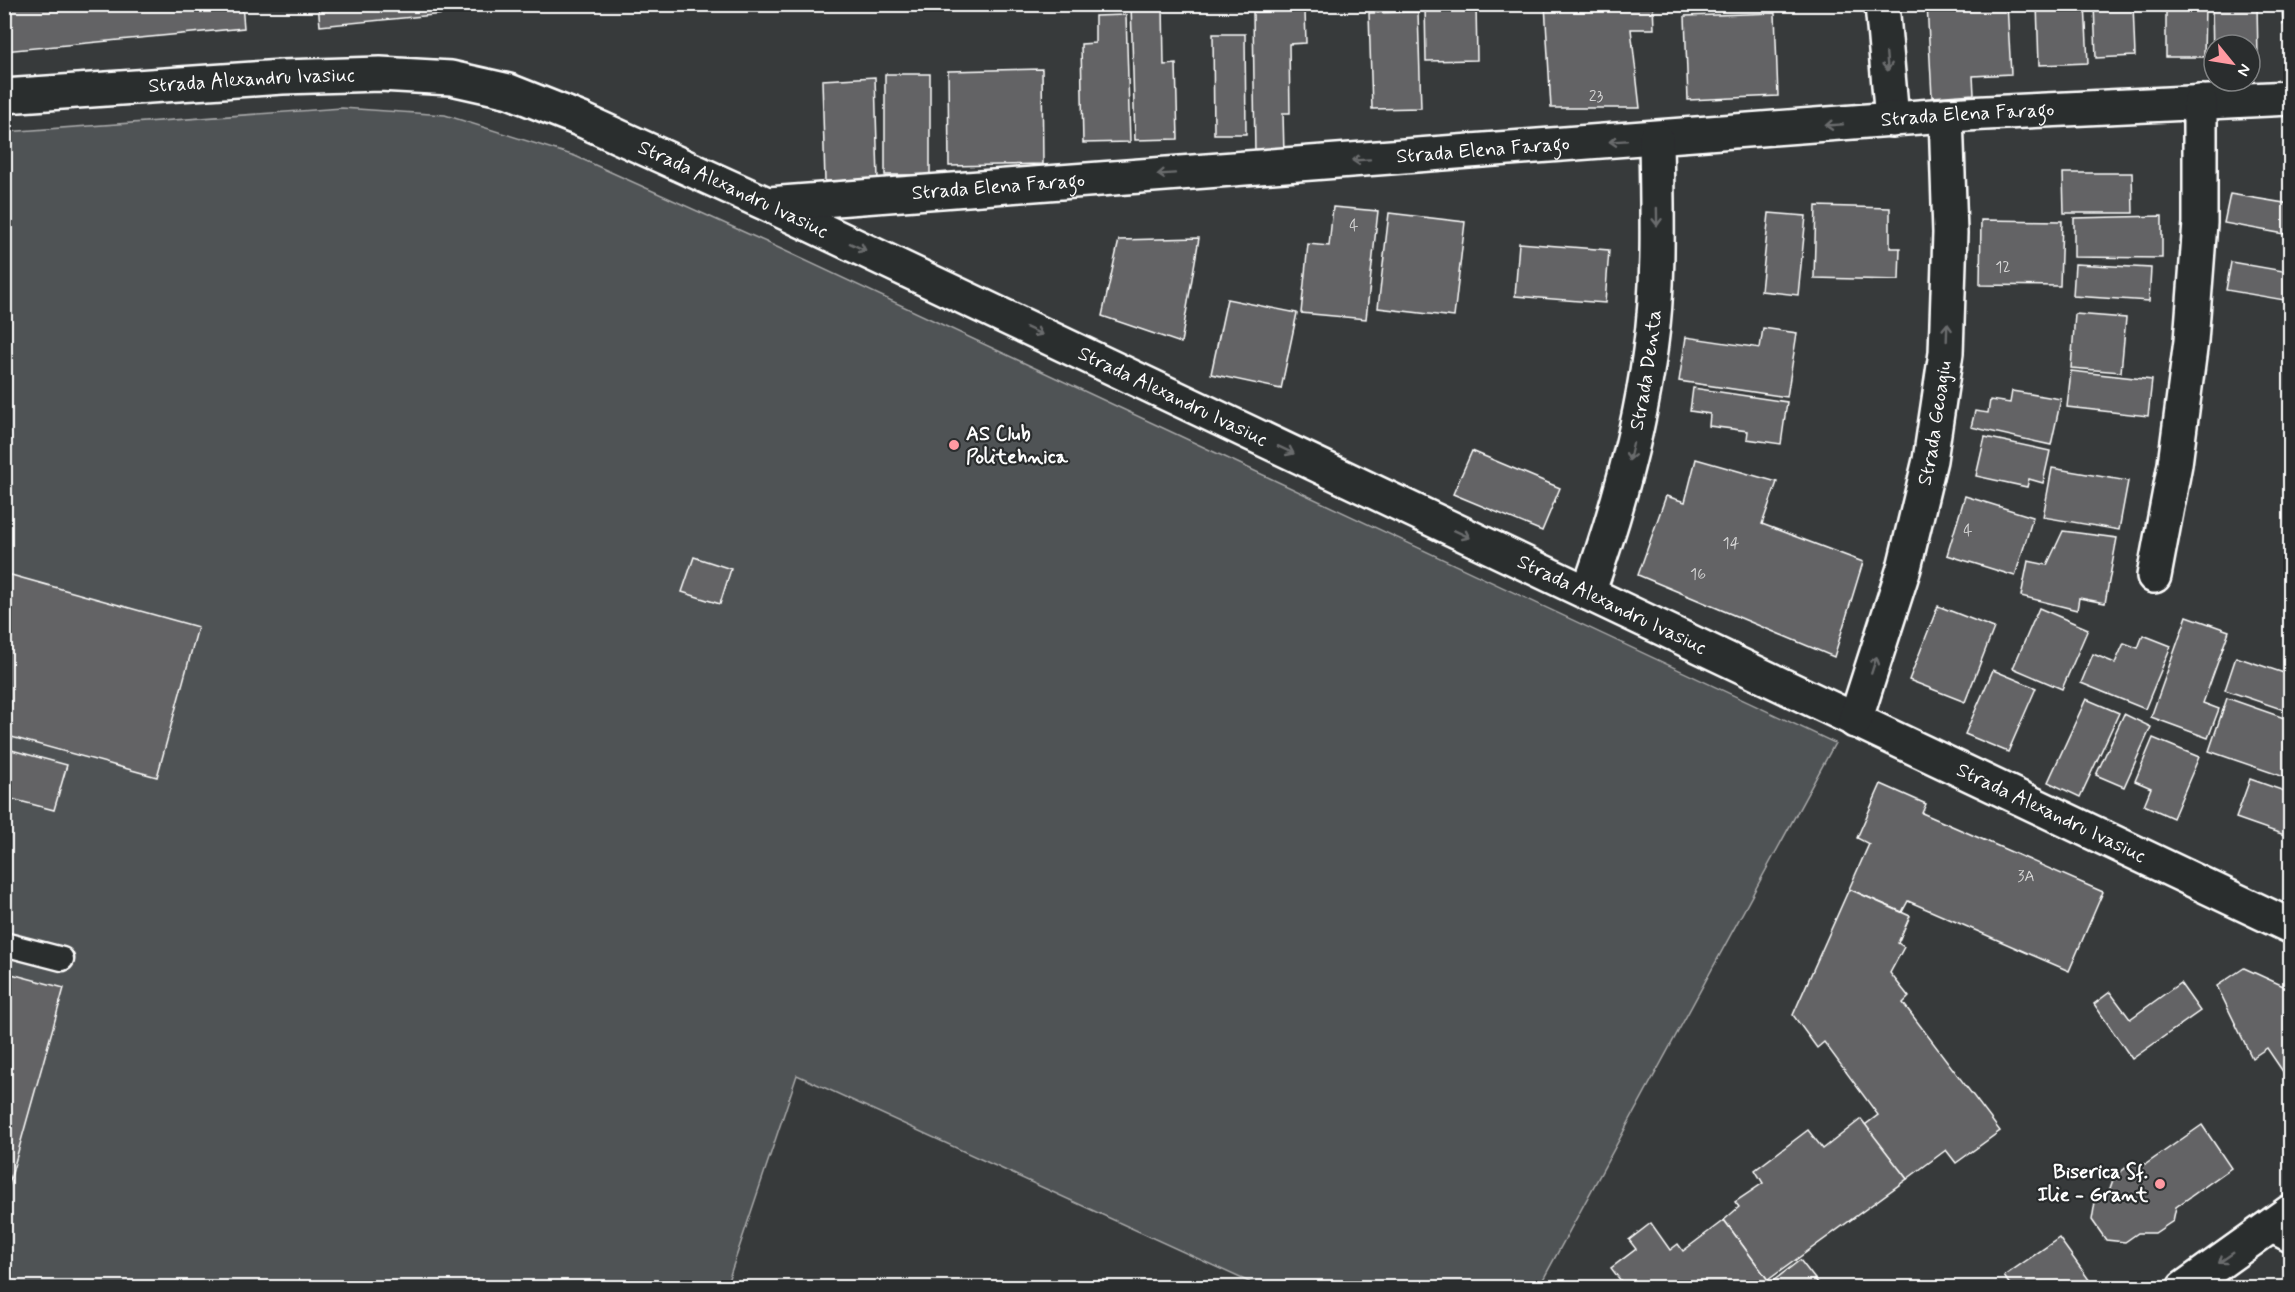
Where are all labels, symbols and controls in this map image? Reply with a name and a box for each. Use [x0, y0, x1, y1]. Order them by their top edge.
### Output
north arrow [2202, 33, 2262, 93]
one-way arrow [1882, 52, 1893, 72]
text: N [2232, 60, 2255, 80]
street label: Strada Alexandru Ivasiuc [147, 61, 355, 100]
house number: 23 [1589, 86, 1604, 107]
street label: Strada Elena Farago [1880, 96, 2055, 133]
one-way arrow [1824, 119, 1844, 130]
street label: Strada Elena Farago [1395, 130, 1571, 170]
street label: Strada Alexandru Ivasiuc [634, 134, 833, 245]
one-way arrow [1609, 135, 1629, 146]
one-way arrow [1351, 155, 1371, 166]
street label: Strada Elena Farago [911, 167, 1086, 207]
one-way arrow [1157, 169, 1177, 180]
one-way arrow [1651, 207, 1663, 227]
house number: 4 [1349, 215, 1359, 236]
one-way arrow [848, 242, 866, 254]
house number: 12 [1995, 257, 2011, 278]
street label: Strada Denta [1623, 309, 1668, 433]
one-way arrow [1941, 323, 1953, 343]
one-way arrow [1025, 325, 1043, 337]
street label: Strada Alexandru Ivasiuc [1074, 340, 1272, 453]
street label: Strada Geoagiu [1911, 359, 1958, 488]
place label: AS Club Politehnica [966, 421, 1069, 471]
marker: AS Club Politehnica [947, 438, 961, 452]
one-way arrow [1625, 442, 1636, 461]
one-way arrow [1277, 445, 1295, 457]
house number: 4 [1963, 520, 1973, 541]
one-way arrow [1453, 528, 1471, 540]
house number: 14 [1723, 533, 1740, 554]
street label: Strada Alexandru Ivasiuc [1513, 548, 1711, 661]
house number: 16 [1690, 564, 1706, 585]
one-way arrow [1869, 656, 1880, 675]
street label: Strada Alexandru Ivasiuc [1952, 756, 2150, 869]
house number: 3A [2017, 866, 2035, 887]
place label: Biserica Sf. Ilie - Grant [2038, 1159, 2149, 1209]
marker: Biserica Sf. Ilie - Grant [2153, 1177, 2167, 1191]
one-way arrow [2218, 1252, 2234, 1264]

